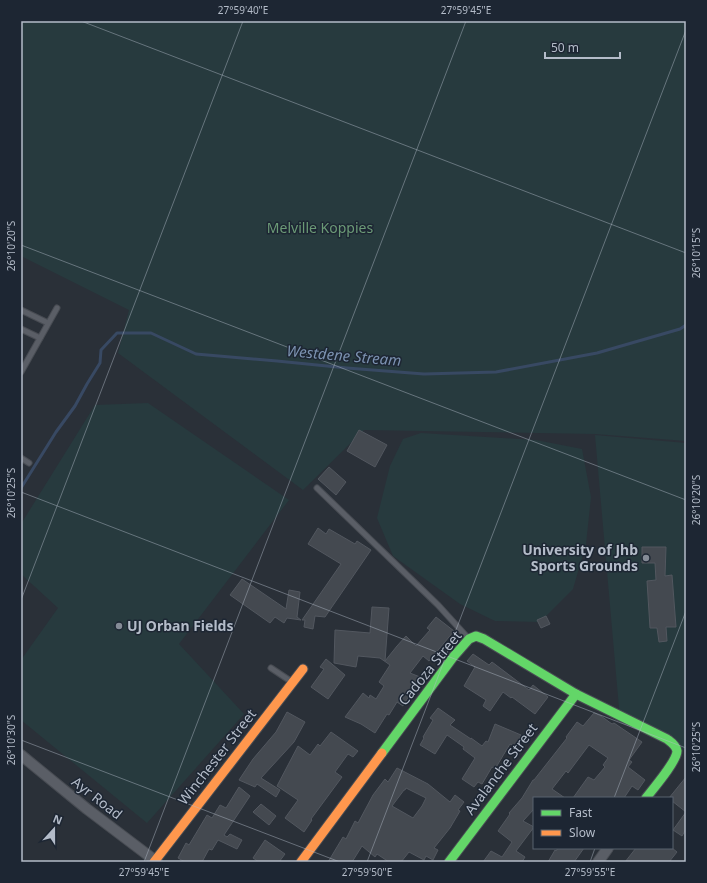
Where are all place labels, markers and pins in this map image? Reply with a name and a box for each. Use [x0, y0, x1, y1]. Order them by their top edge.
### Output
place label: University of Jhb Sports Grounds [522, 540, 638, 575]
marker: University of Jhb Sports Grounds [641, 553, 651, 563]
place label: UJ Orban Fields [127, 616, 233, 635]
marker: UJ Orban Fields [114, 621, 124, 631]

